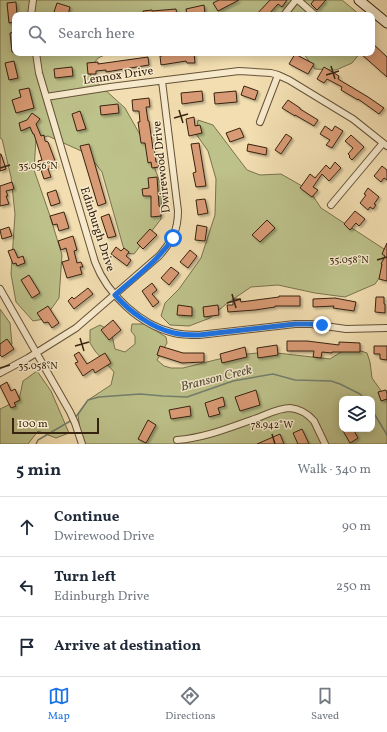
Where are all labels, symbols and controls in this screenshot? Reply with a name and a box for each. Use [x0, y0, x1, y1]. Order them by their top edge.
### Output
search box [12, 12, 375, 56]
icon: search [26, 23, 48, 45]
text: Search here [58, 24, 135, 45]
street label: Lennox Drive [82, 63, 155, 89]
street label: Dwirewood Drive [149, 120, 175, 214]
text: 35.056°N [18, 159, 58, 173]
street label: Edinburgh Drive [76, 185, 118, 274]
route start [164, 229, 182, 247]
text: 35.058°N [329, 253, 369, 267]
route end [313, 316, 331, 334]
text: 35.058°N [18, 359, 58, 373]
water label: Branson Creek [179, 361, 254, 397]
map controls [339, 396, 375, 432]
button: layers [339, 396, 375, 432]
scale bar [12, 416, 99, 435]
text: 100 m [18, 417, 48, 432]
text: 78.942°W [251, 418, 293, 432]
text: 5 min [16, 459, 61, 482]
text: Walk · 340 m [298, 461, 371, 479]
text: Continue [54, 507, 119, 528]
icon: ahead [16, 516, 38, 538]
text: 90 m [342, 518, 371, 536]
text: Dwirewood Drive [54, 528, 154, 546]
text: Turn left [54, 567, 116, 588]
icon: left [16, 576, 38, 598]
text: 250 m [336, 578, 371, 596]
text: Edinburgh Drive [54, 588, 149, 606]
icon: arrive [16, 636, 38, 658]
text: Arrive at destination [54, 636, 201, 657]
tab: Map [48, 685, 70, 724]
tab: Directions [165, 685, 216, 724]
tab: Saved [311, 685, 339, 724]

